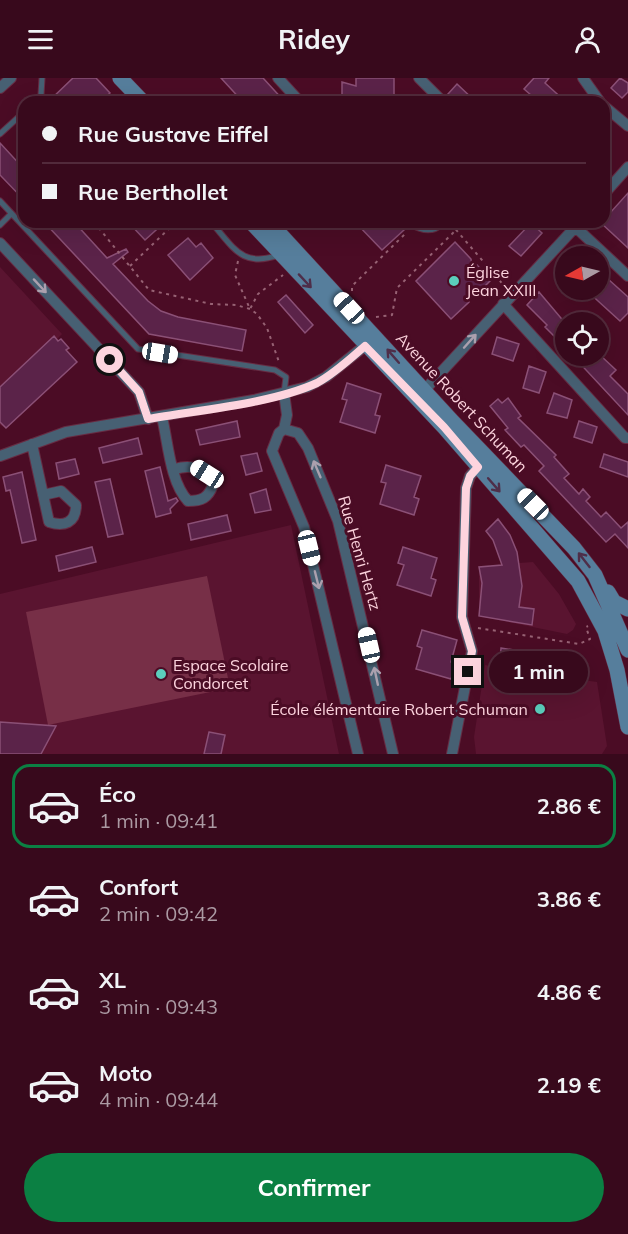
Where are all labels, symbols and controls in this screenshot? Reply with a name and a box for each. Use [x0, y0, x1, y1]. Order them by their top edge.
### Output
text: Ridey [278, 22, 350, 56]
icon: menu [24, 23, 57, 56]
icon: person [571, 23, 604, 56]
text: Rue Gustave Eiffel [78, 120, 269, 148]
text: Rue Berthollet [78, 178, 228, 206]
north arrow [555, 246, 609, 300]
map controls [555, 246, 609, 366]
place label: Église Jean XXIII [466, 262, 536, 300]
one-way arrow [298, 273, 312, 288]
marker: Église Jean XXIII [447, 274, 461, 288]
one-way arrow [33, 278, 47, 293]
car [330, 289, 368, 327]
button: locate [555, 312, 609, 366]
street label: Avenue Robert Schuman [392, 328, 532, 476]
one-way arrow [463, 334, 477, 349]
car [141, 341, 179, 365]
route start [96, 346, 123, 373]
one-way arrow [387, 349, 401, 365]
car [187, 457, 227, 491]
one-way arrow [311, 461, 322, 479]
one-way arrow [487, 477, 501, 492]
car [514, 485, 552, 523]
street label: Rue Henri Hertz [334, 493, 386, 613]
car [296, 528, 322, 568]
one-way arrow [577, 553, 590, 569]
one-way arrow [312, 570, 324, 589]
car [356, 625, 382, 665]
callout: 1 min [489, 651, 588, 693]
place label: Espace Scolaire Condorcet [173, 655, 289, 693]
route end [454, 658, 481, 685]
text: 1 min [512, 659, 565, 684]
marker: Espace Scolaire Condorcet [154, 667, 168, 681]
one-way arrow [370, 667, 381, 687]
place label: École élémentaire Robert Schuman [270, 699, 528, 719]
marker: École élémentaire Robert Schuman [533, 702, 547, 716]
icon: car [27, 779, 81, 833]
text: Éco [99, 780, 136, 808]
text: 2.86 € [537, 792, 601, 820]
text: 1 min · 09:41 [99, 808, 218, 833]
icon: car [27, 872, 81, 926]
text: Confort [99, 873, 178, 901]
text: 3.86 € [537, 885, 601, 913]
text: 2 min · 09:42 [99, 901, 218, 926]
icon: car [27, 965, 81, 1019]
text: XL [99, 966, 126, 994]
text: 4.86 € [537, 978, 601, 1006]
text: 3 min · 09:43 [99, 994, 218, 1019]
icon: car [27, 1058, 81, 1112]
text: Moto [99, 1059, 152, 1087]
text: 2.19 € [537, 1071, 601, 1099]
text: 4 min · 09:44 [99, 1087, 218, 1112]
button: Confirmer [24, 1153, 604, 1222]

